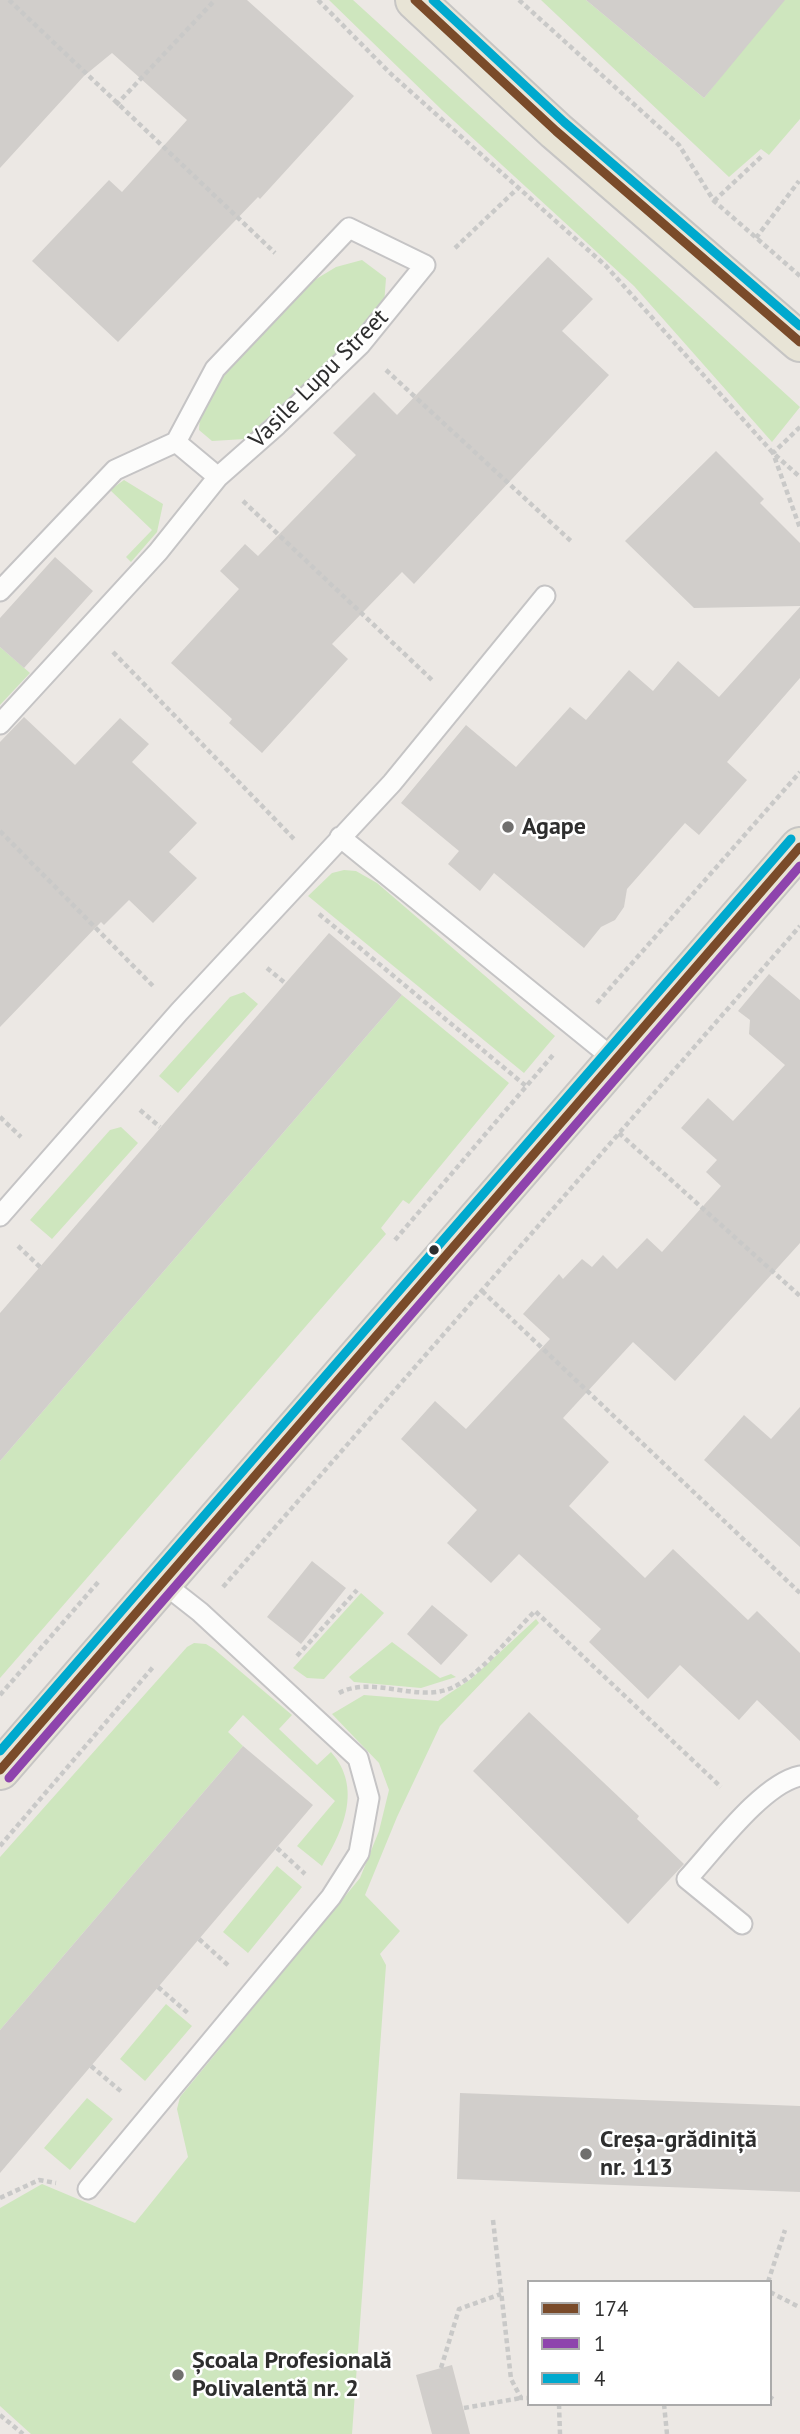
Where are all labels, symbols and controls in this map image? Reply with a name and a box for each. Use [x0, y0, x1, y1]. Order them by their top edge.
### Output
street label: Vasile Lupu Street [243, 303, 395, 455]
place label: Agape [522, 813, 586, 841]
marker: Agape [500, 819, 516, 835]
unlabelled marker [427, 1243, 441, 1257]
place label: Creșa-grădiniță nr. 113 [600, 2126, 757, 2182]
marker: Creșa-grădiniță nr. 113 [578, 2146, 594, 2162]
legend [527, 2280, 772, 2406]
text: 174 [594, 2295, 628, 2322]
text: 1 [594, 2330, 605, 2357]
place label: Școala Profesională Polivalentă nr. 2 [192, 2347, 392, 2403]
text: 4 [594, 2365, 605, 2392]
marker: Școala Profesională Polivalentă nr. 2 [170, 2367, 186, 2383]

